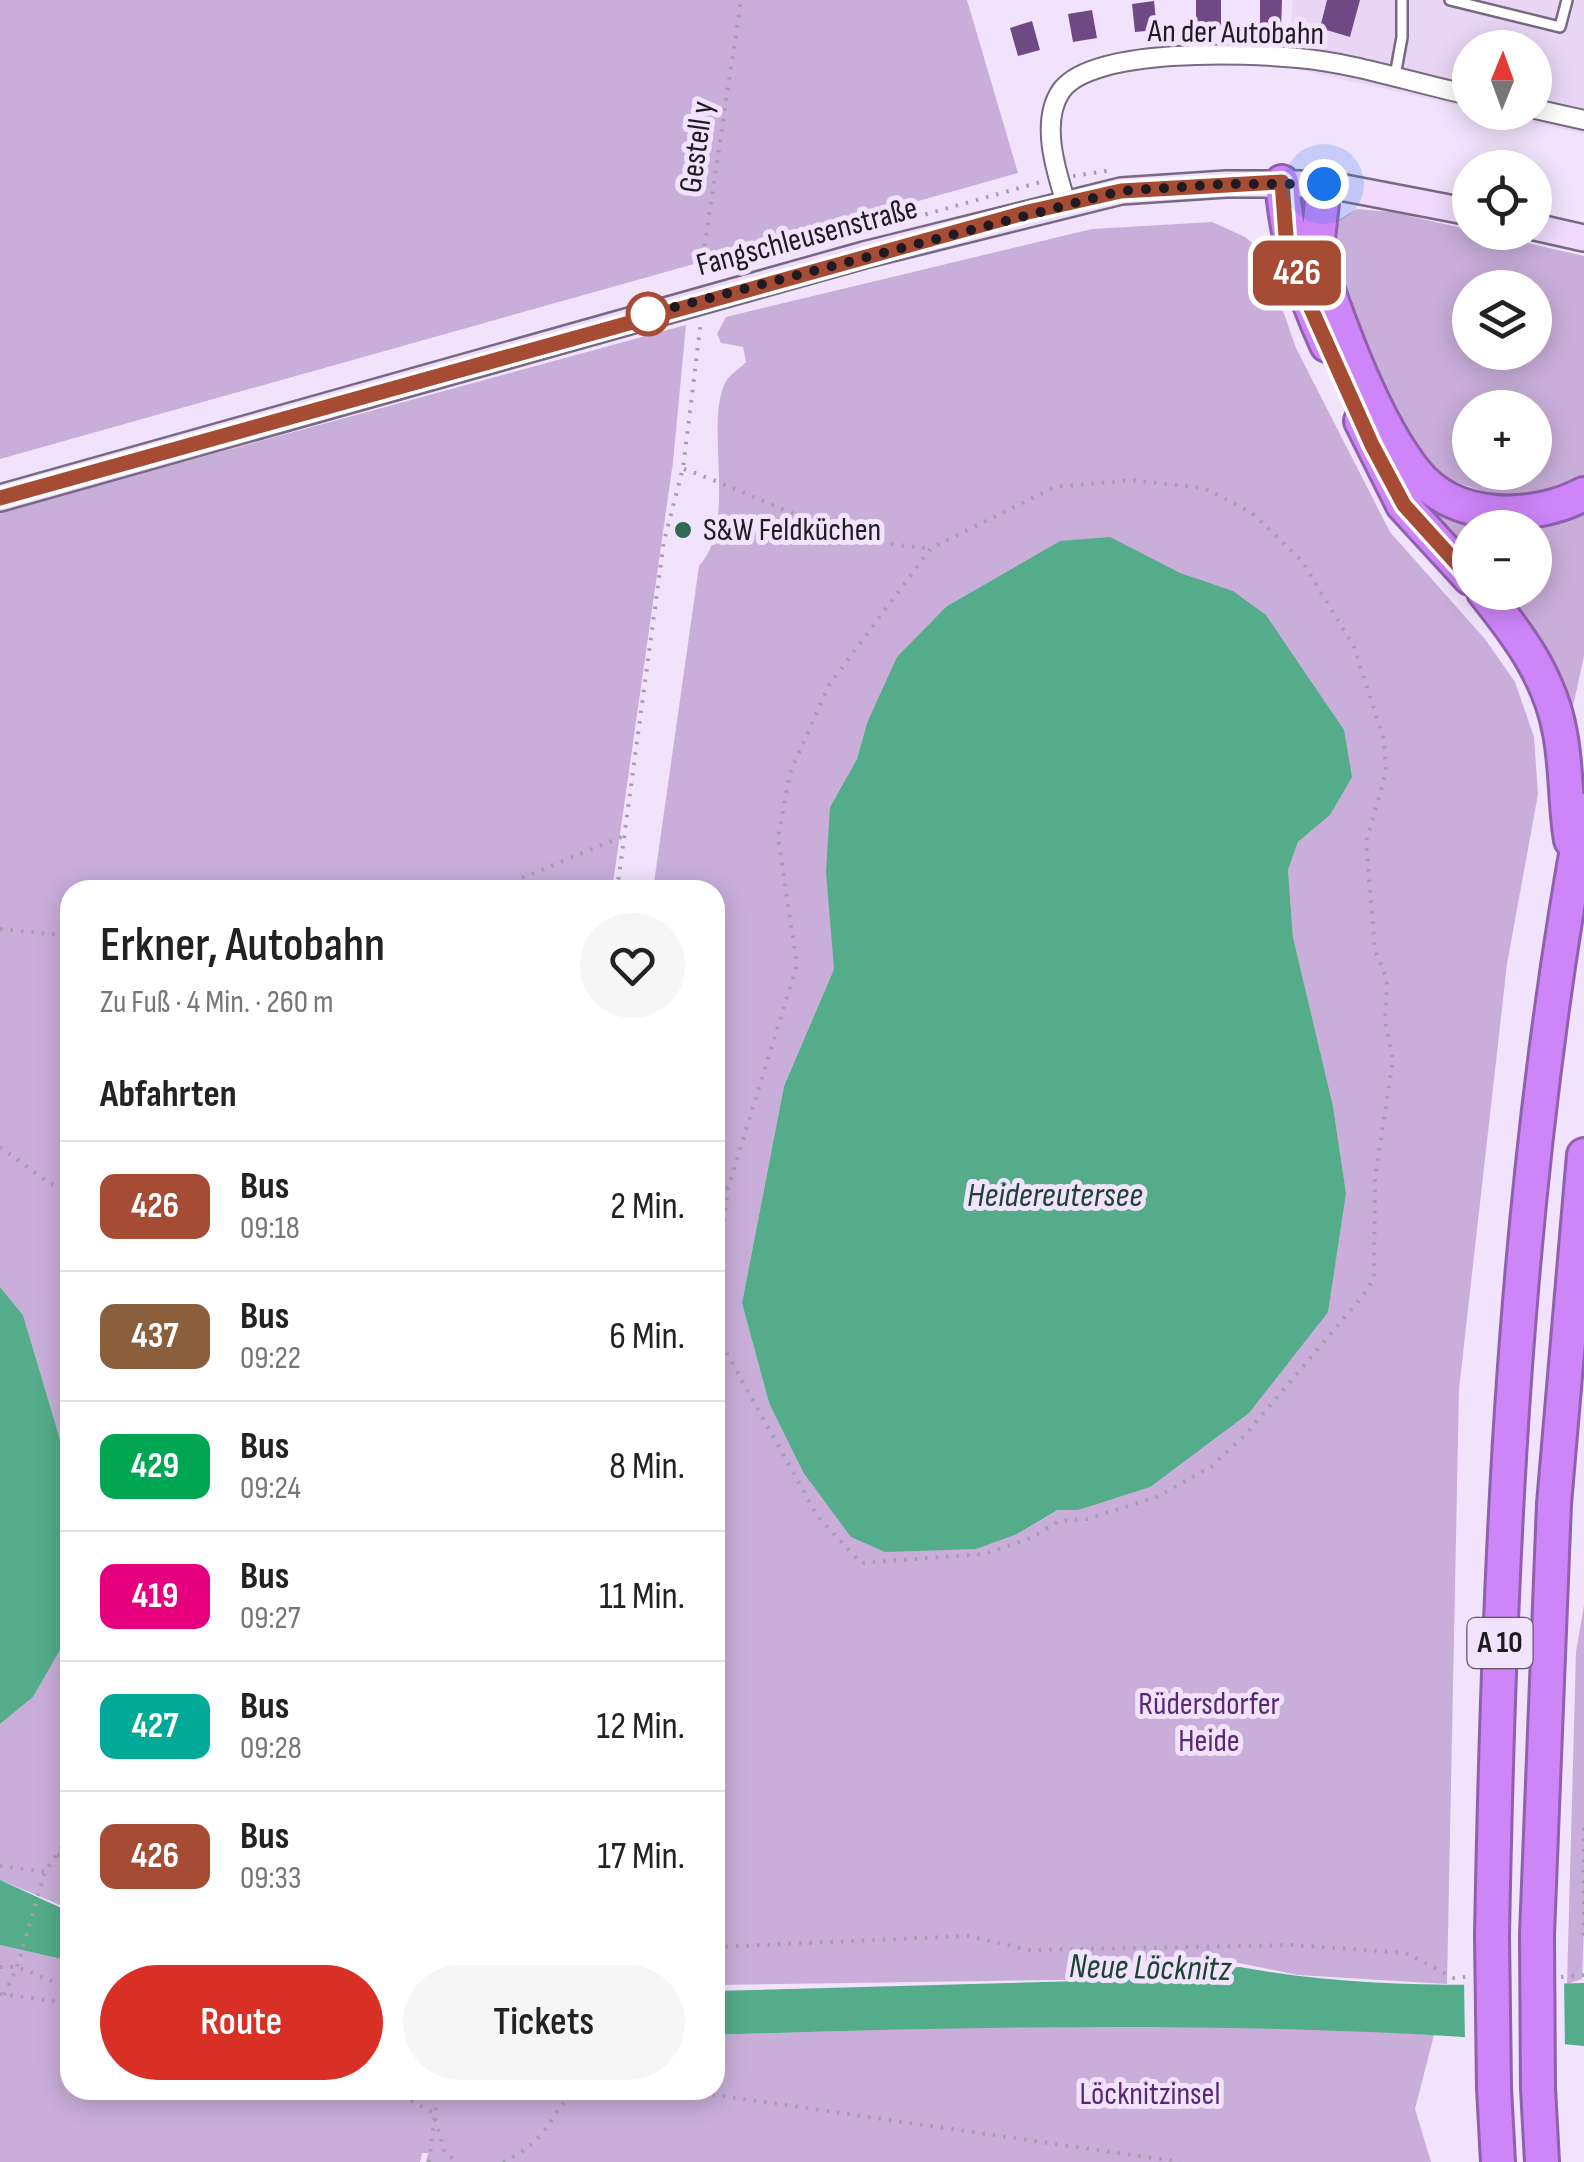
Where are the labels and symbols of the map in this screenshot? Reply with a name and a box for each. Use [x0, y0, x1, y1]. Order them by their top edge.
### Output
street label: An der Autobahn [1146, 12, 1325, 54]
north arrow [1452, 30, 1552, 130]
street label: Gestell y [671, 99, 723, 195]
your location [1299, 159, 1349, 209]
street label: Fangschleusenstraße [692, 189, 922, 285]
line badge: 426 [1240, 240, 1354, 306]
unlabelled marker [627, 293, 669, 335]
place label: S&W Feldküchen [703, 511, 881, 550]
marker: S&W Feldküchen [672, 519, 694, 541]
water label: Heidereutersee [967, 1174, 1143, 1217]
road number: A 10 [1468, 1618, 1532, 1668]
park label: Rüdersdorfer Heide [1138, 1685, 1280, 1761]
water label: Neue Löcknitz [1069, 1945, 1233, 1991]
park label: Löcknitzinsel [1080, 2075, 1220, 2114]

